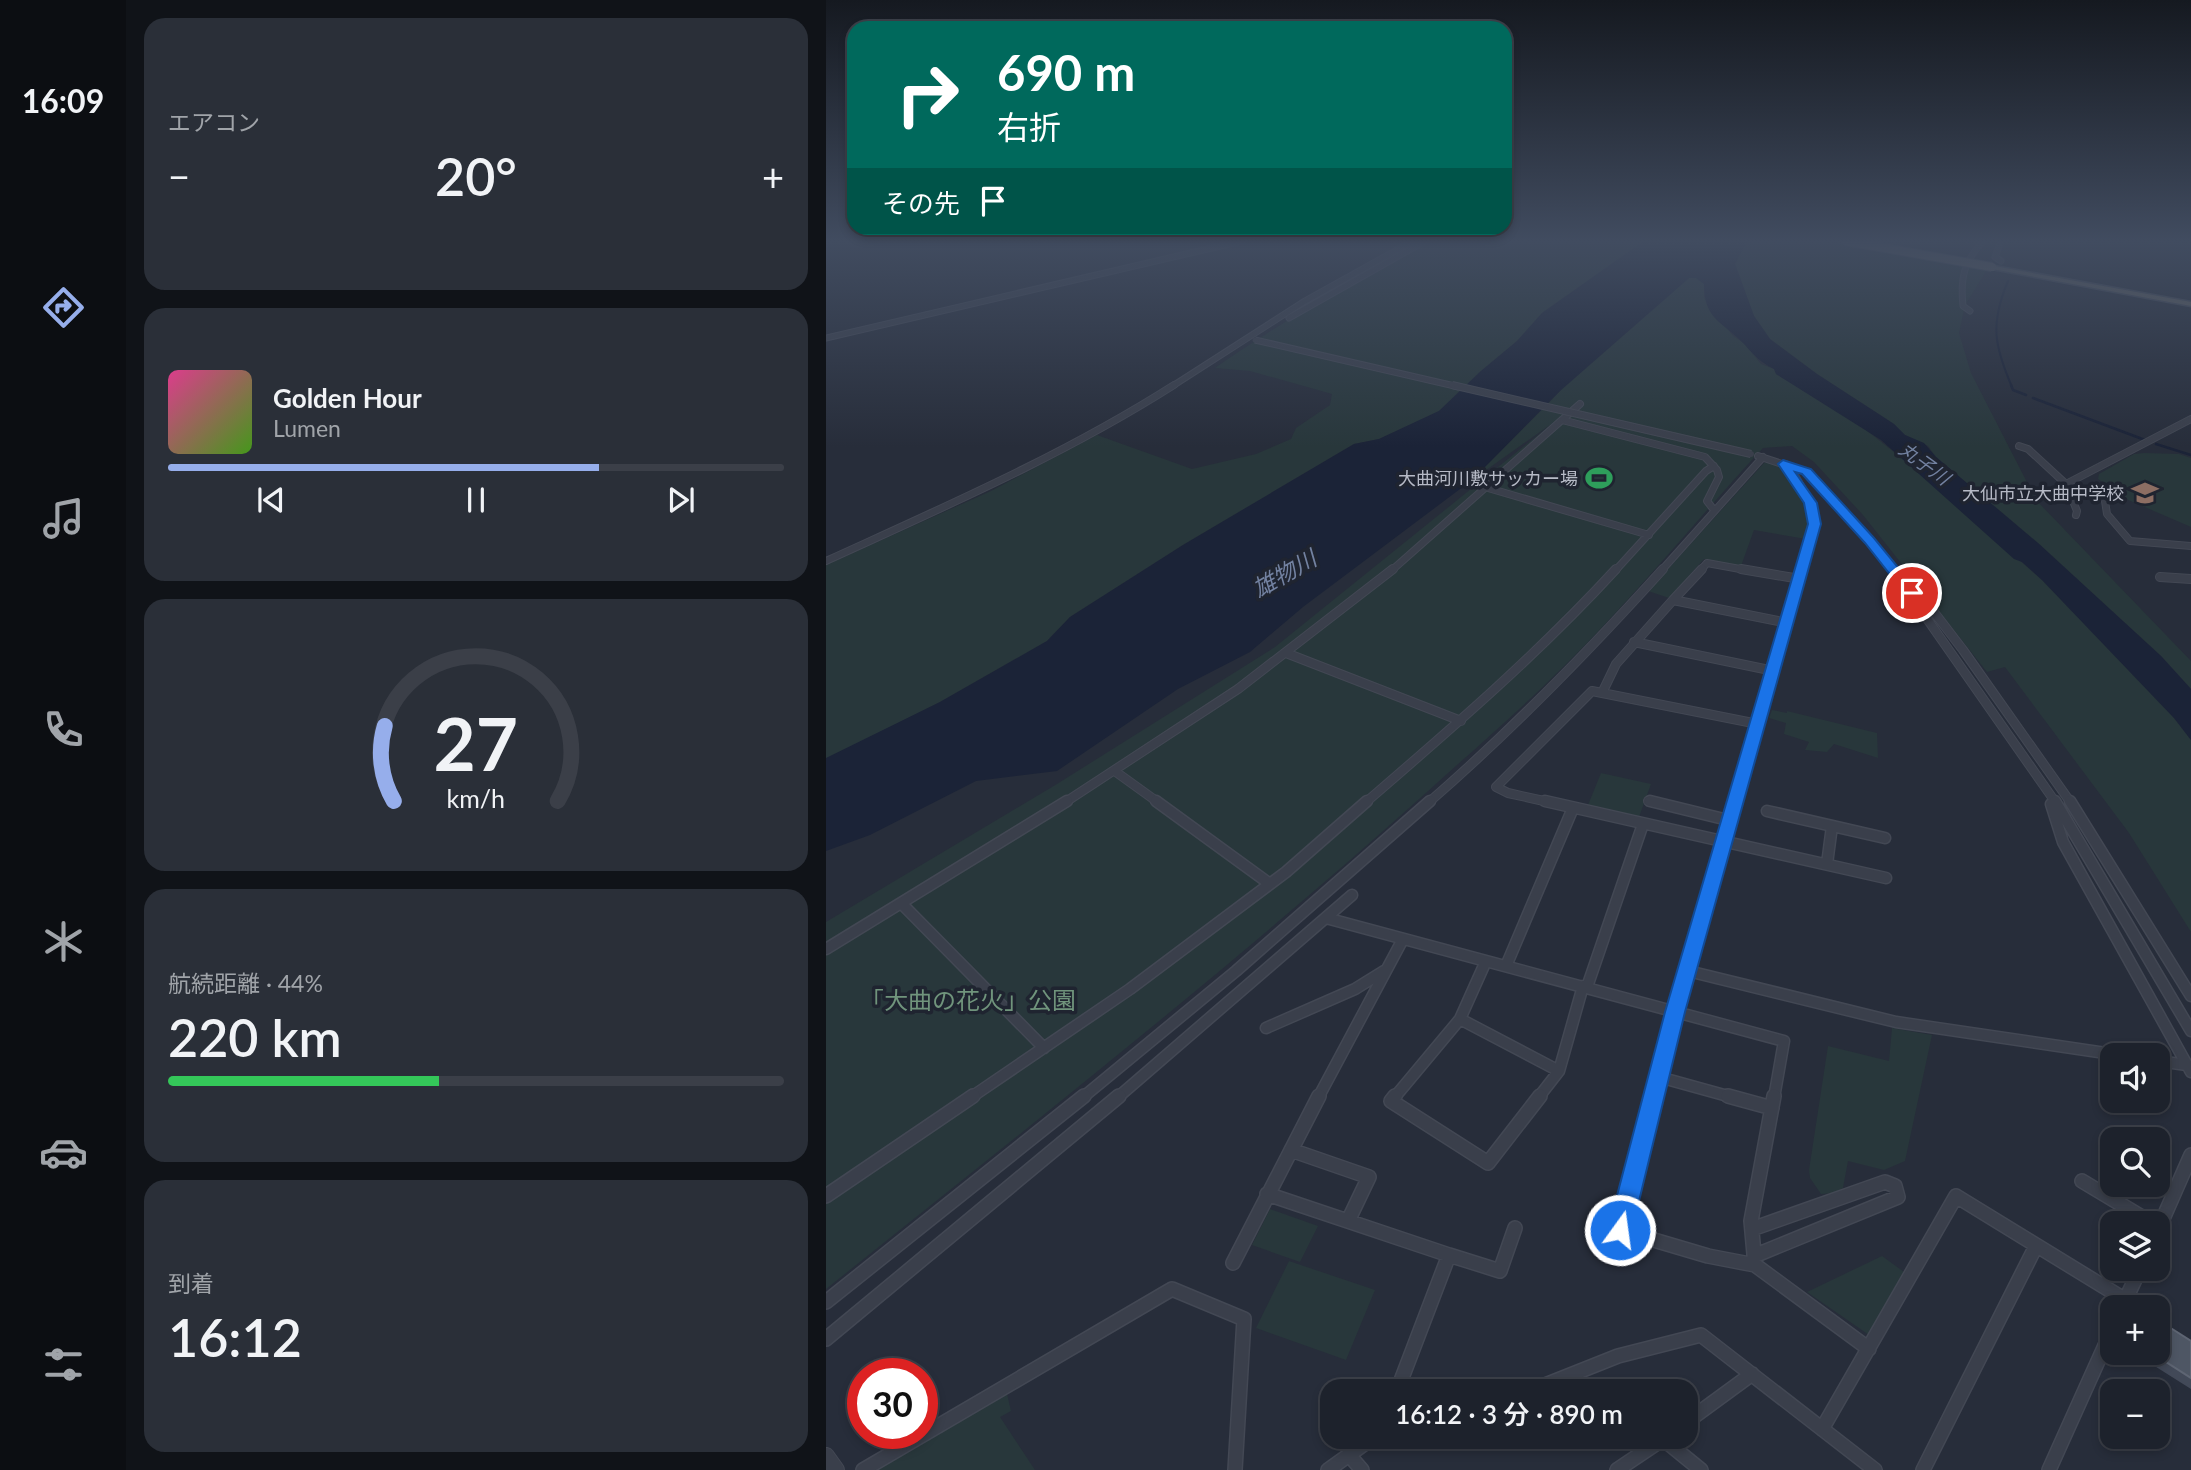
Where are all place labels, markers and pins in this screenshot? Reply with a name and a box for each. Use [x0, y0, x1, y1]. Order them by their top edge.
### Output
sports icon: 大曲河川敷サッカー場 [1584, 463, 1614, 493]
place label: 大曲河川敷サッカー場 [1398, 467, 1578, 489]
school or university icon: 大仙市立大曲中学校 [2130, 478, 2160, 508]
place label: 大仙市立大曲中学校 [1962, 482, 2124, 504]
pin [1882, 563, 1942, 623]

